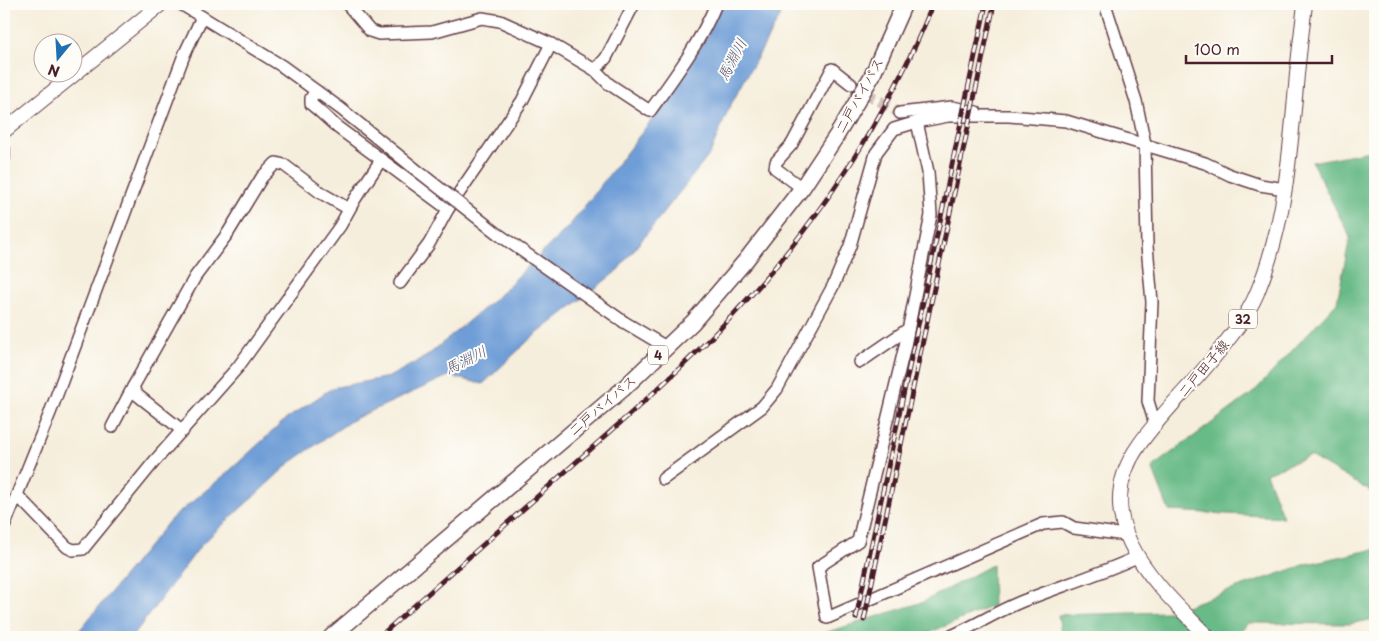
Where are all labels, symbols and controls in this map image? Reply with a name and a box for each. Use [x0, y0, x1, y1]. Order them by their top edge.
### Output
north arrow [32, 32, 82, 82]
scale bar [1186, 32, 1333, 64]
water label: 馬淵川 [710, 34, 752, 84]
text: 100 m [1194, 37, 1240, 60]
street label: 二戸バイパス [830, 53, 888, 137]
text: N [45, 59, 62, 83]
road number: 32 [1229, 310, 1257, 328]
street label: 二戸田子線 [1172, 334, 1234, 402]
water label: 馬淵川 [440, 339, 490, 379]
road number: 4 [648, 346, 668, 364]
street label: 二戸バイパス [564, 370, 640, 440]

